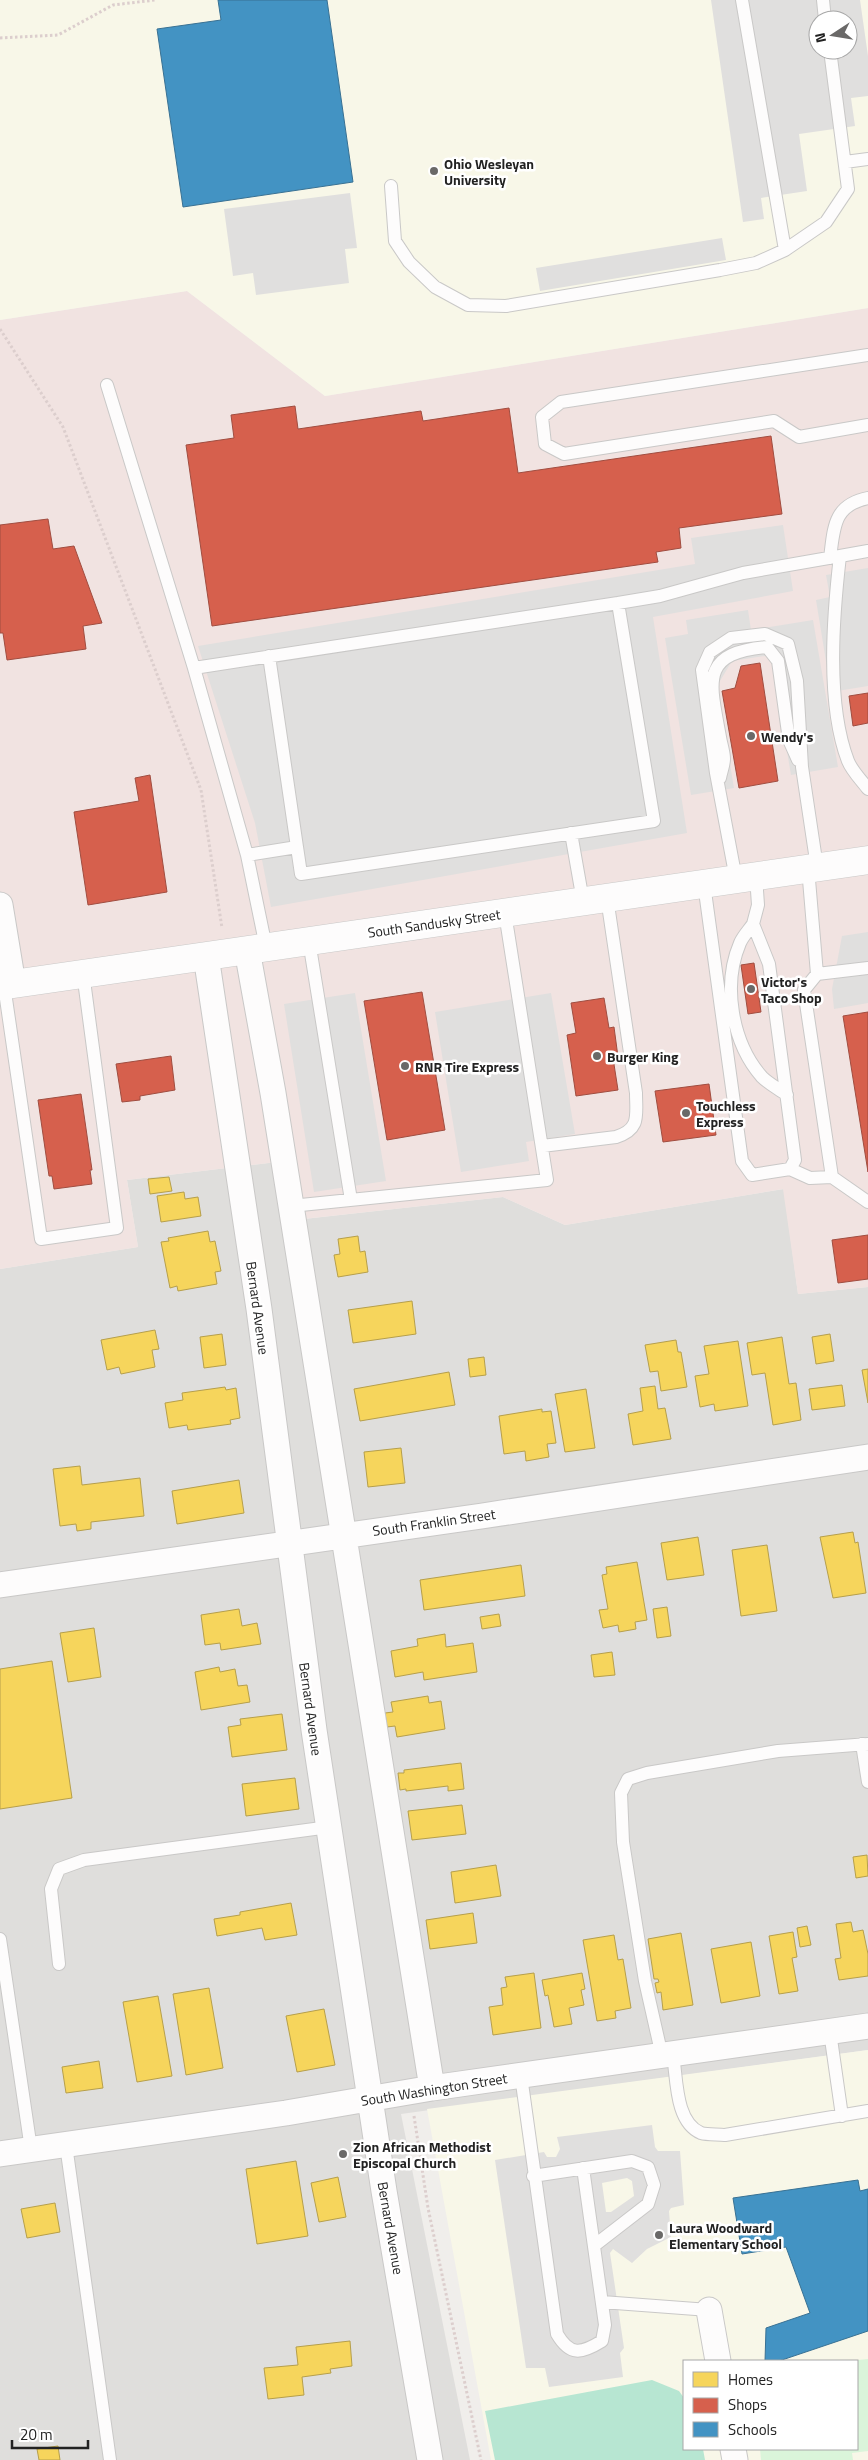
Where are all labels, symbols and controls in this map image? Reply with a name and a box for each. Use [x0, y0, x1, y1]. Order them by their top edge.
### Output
north arrow [808, 10, 858, 60]
text: N [809, 31, 831, 45]
place label: Ohio Wesleyan University [444, 153, 534, 190]
marker: Ohio Wesleyan University [428, 165, 440, 177]
place label: Wendy's [761, 726, 814, 747]
marker: Wendy's [745, 730, 757, 742]
street label: South Sandusky Street [366, 903, 502, 943]
place label: Victor's Taco Shop [761, 971, 822, 1008]
marker: Victor's Taco Shop [745, 983, 757, 995]
place label: Burger King [607, 1046, 679, 1067]
marker: Burger King [591, 1050, 603, 1062]
place label: RNR Tire Express [415, 1056, 520, 1077]
marker: RNR Tire Express [399, 1060, 411, 1072]
place label: Touchless Express [696, 1095, 756, 1132]
marker: Touchless Express [680, 1107, 692, 1119]
street label: Bernard Avenue [241, 1260, 275, 1356]
street label: South Franklin Street [371, 1503, 497, 1541]
street label: Bernard Avenue [294, 1661, 328, 1757]
street label: South Washington Street [359, 2067, 509, 2111]
place label: Zion African Methodist Episcopal Church [353, 2136, 491, 2173]
marker: Zion African Methodist Episcopal Church [337, 2148, 349, 2160]
street label: Bernard Avenue [372, 2180, 410, 2276]
place label: Laura Woodward Elementary School [669, 2217, 782, 2254]
marker: Laura Woodward Elementary School [653, 2229, 665, 2241]
legend [683, 2360, 858, 2450]
text: Homes [728, 2368, 773, 2391]
text: Shops [728, 2393, 767, 2416]
scale bar [12, 2418, 89, 2450]
text: Schools [728, 2418, 777, 2441]
text: 20 m [20, 2423, 53, 2446]

